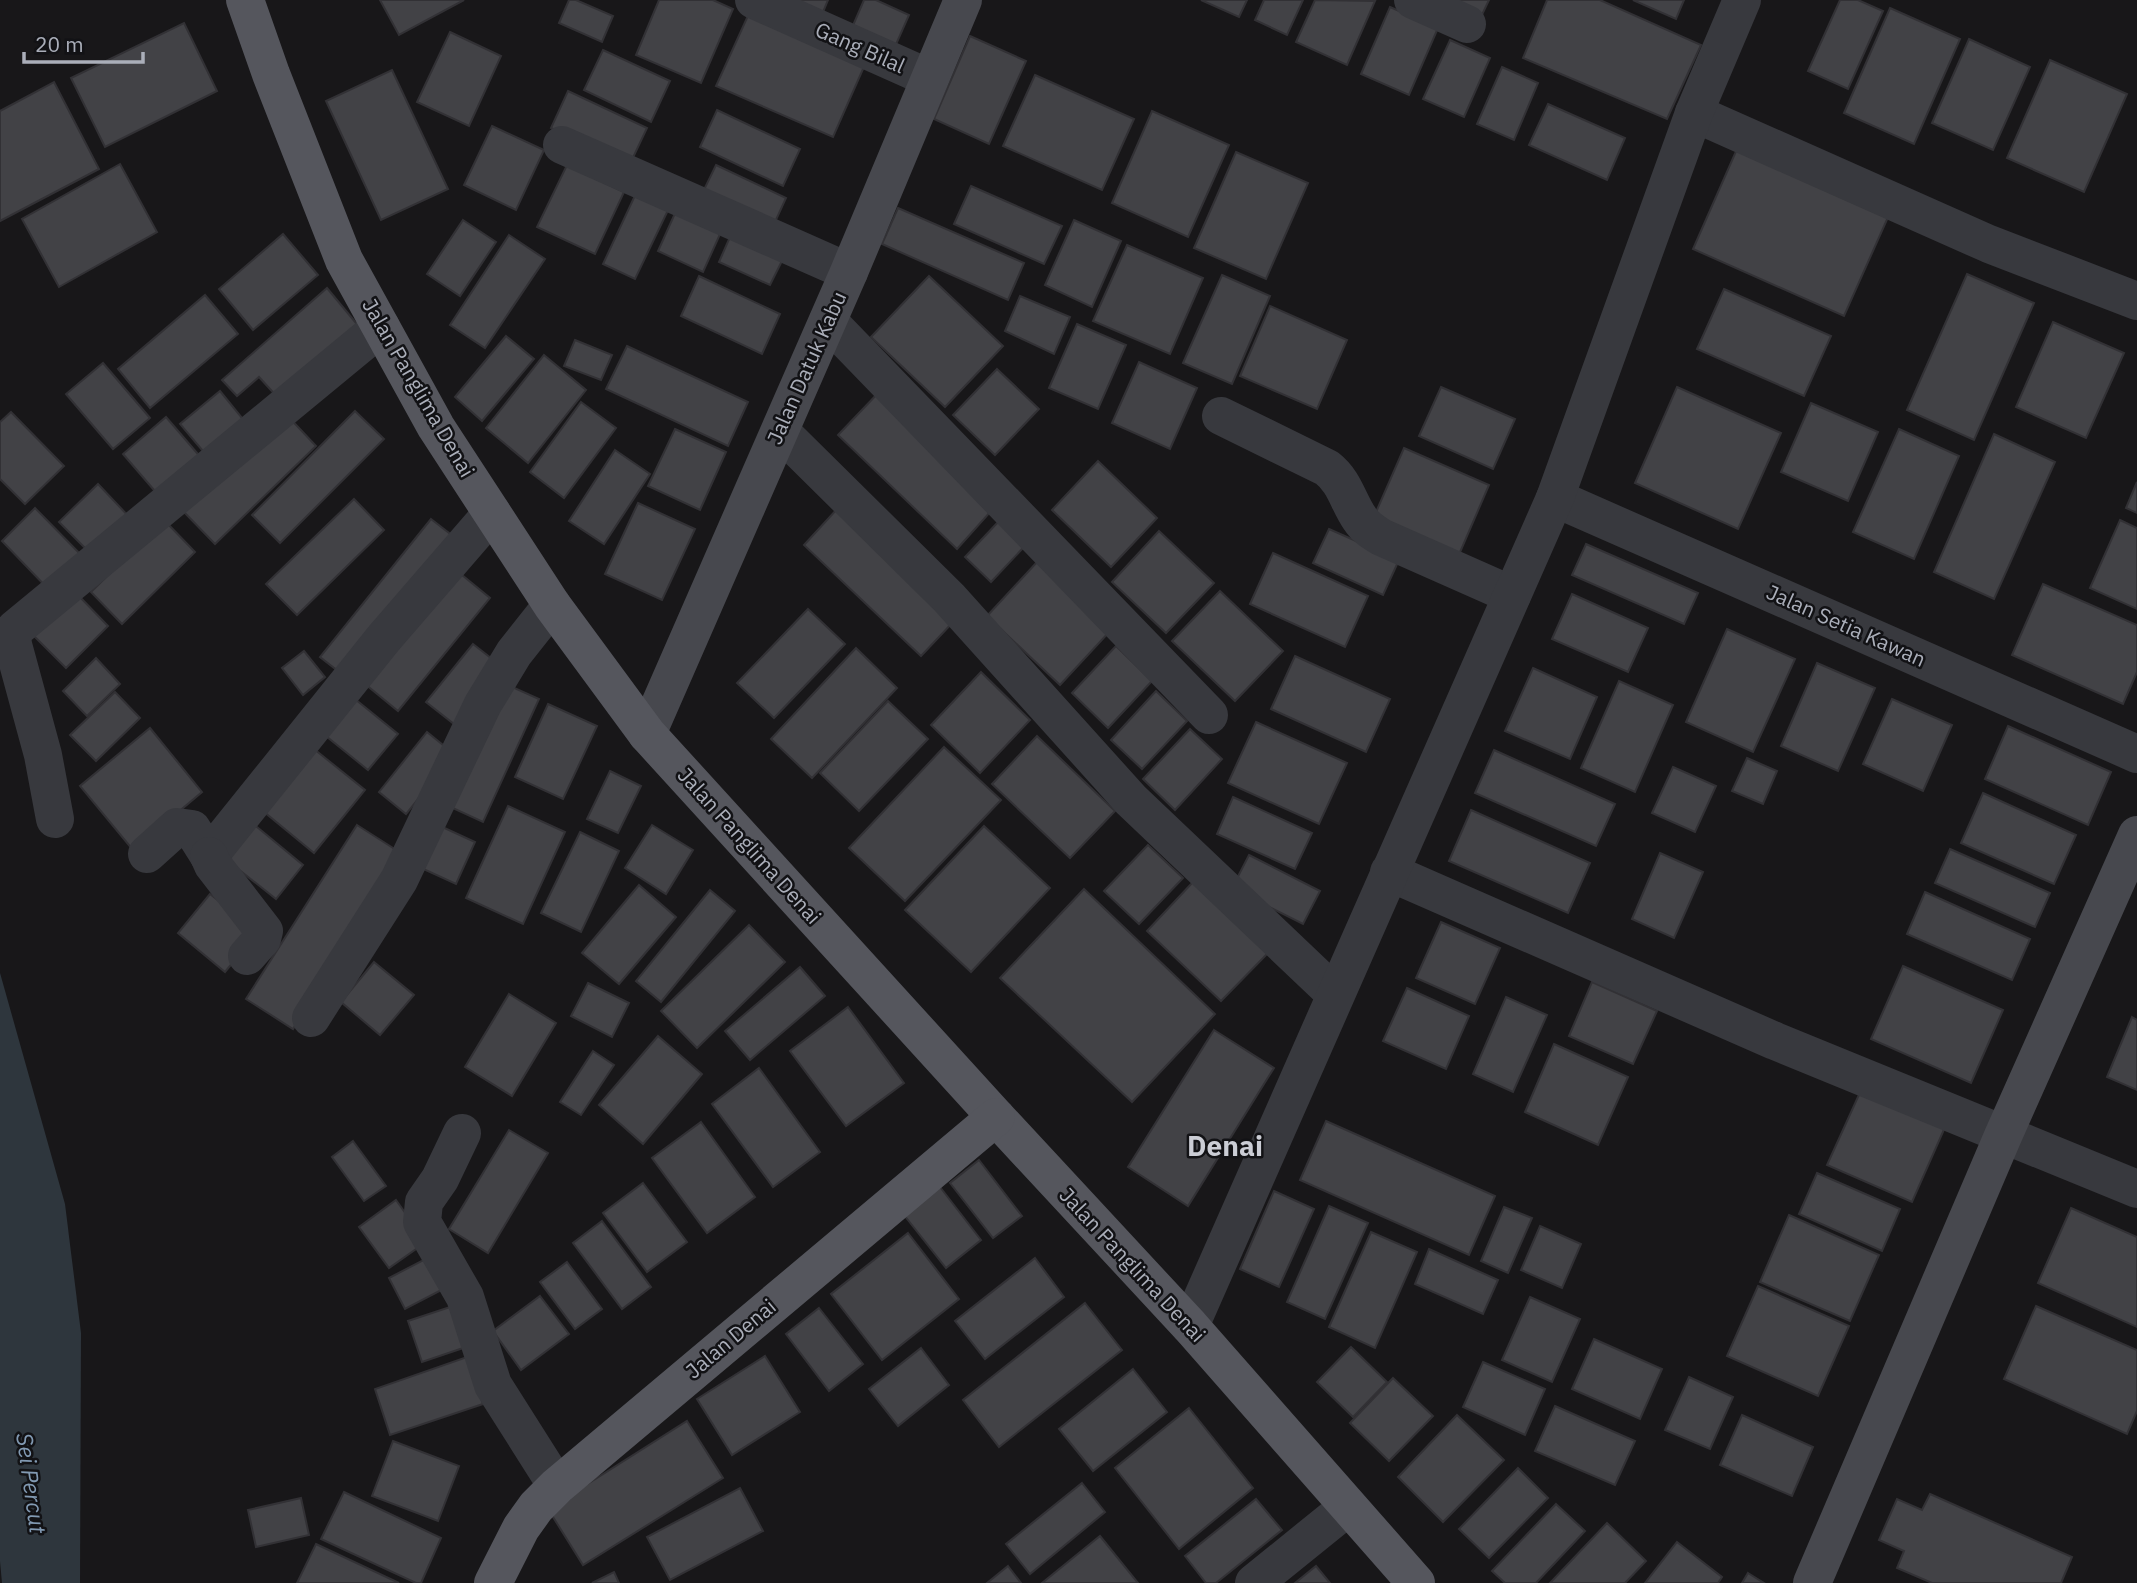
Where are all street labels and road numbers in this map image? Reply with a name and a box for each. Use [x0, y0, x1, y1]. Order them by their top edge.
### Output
street label: Gang Bilal [811, 15, 910, 79]
street label: Jalan Datuk Kabu [760, 287, 852, 449]
street label: Jalan Panglima Denai [356, 293, 481, 482]
street label: Jalan Setia Kawan [1762, 577, 1930, 673]
street label: Jalan Panglima Denai [672, 761, 828, 930]
street label: Jalan Panglima Denai [1054, 1181, 1212, 1348]
street label: Jalan Denai [679, 1292, 781, 1384]

